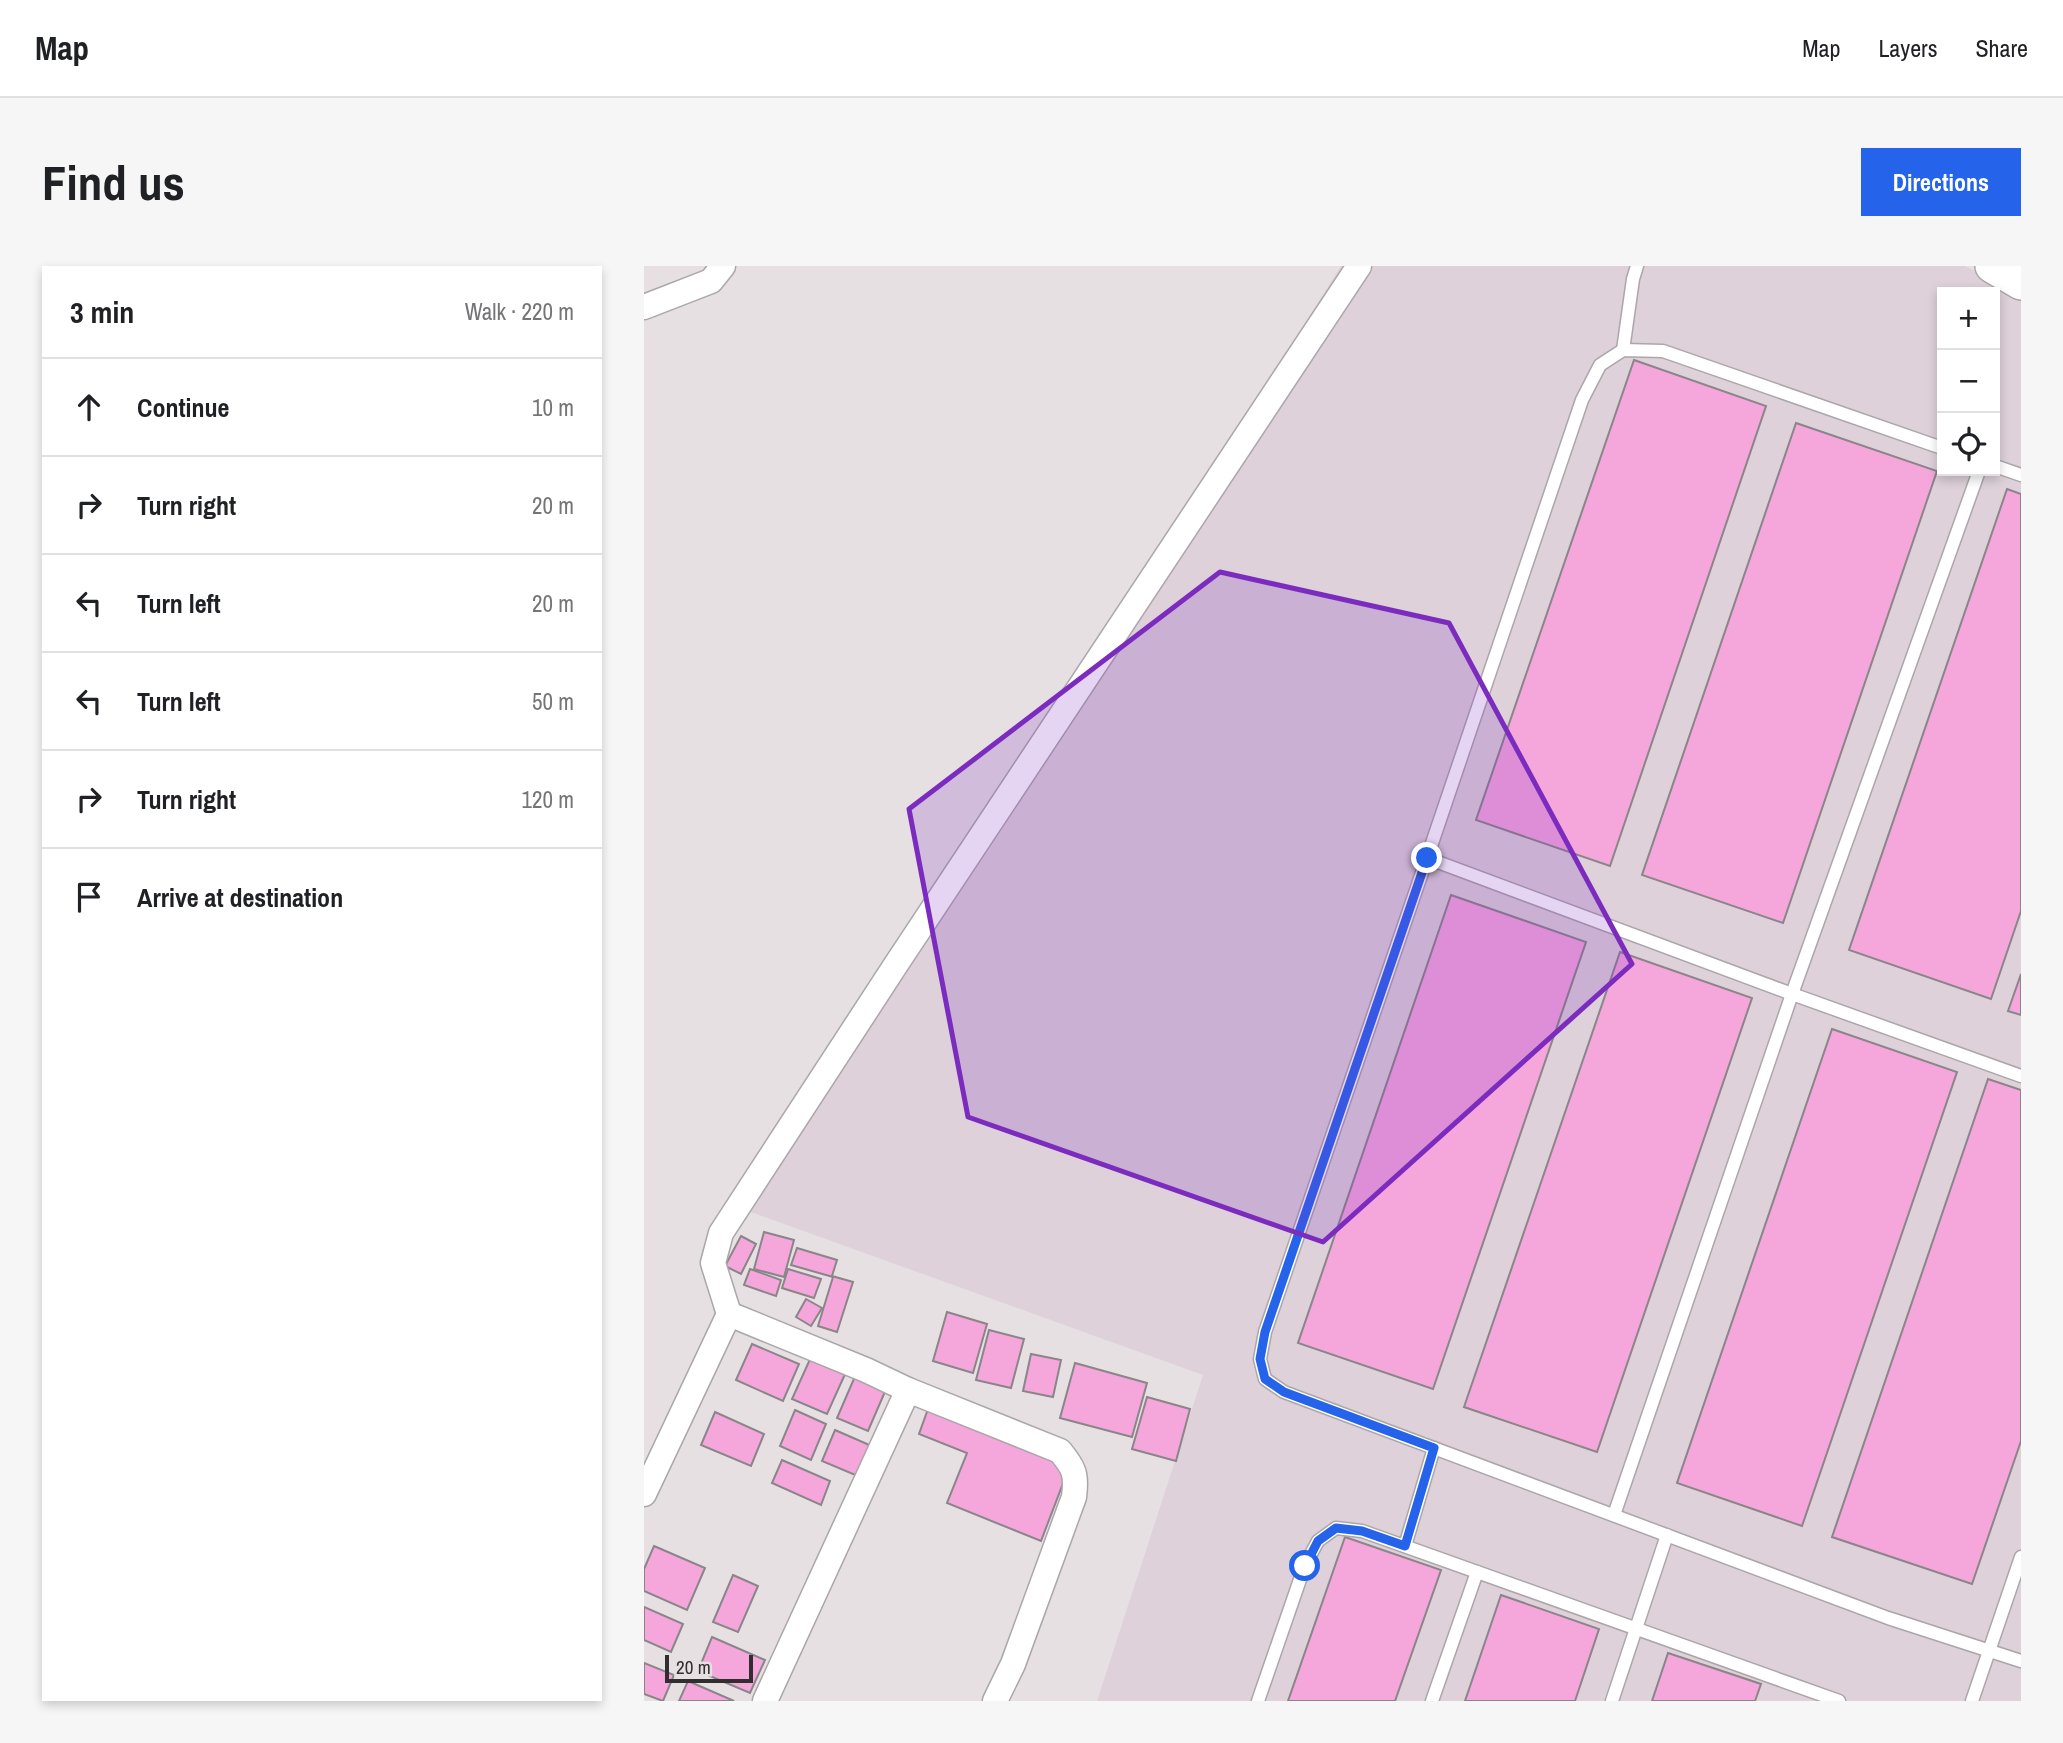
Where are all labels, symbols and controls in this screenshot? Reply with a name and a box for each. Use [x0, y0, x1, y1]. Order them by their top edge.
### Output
text: Map [35, 26, 89, 70]
text: Map [1802, 32, 1840, 64]
text: Layers [1878, 32, 1937, 64]
text: Share [1975, 32, 2028, 64]
button: Directions [1861, 148, 2021, 216]
text: Find us [42, 149, 185, 215]
map controls [1937, 287, 2000, 476]
button: + [1937, 287, 2000, 350]
text: 3 min [70, 292, 134, 332]
text: Walk · 220 m [465, 296, 574, 327]
button: − [1937, 350, 2000, 413]
icon: ahead [70, 388, 108, 426]
text: Continue [137, 390, 229, 425]
text: 10 m [532, 392, 574, 423]
button: locate [1937, 413, 2000, 476]
icon: right [70, 486, 108, 524]
text: Turn right [137, 488, 236, 523]
text: 20 m [532, 490, 574, 521]
icon: left [70, 584, 108, 622]
text: Turn left [137, 586, 221, 621]
text: 20 m [532, 588, 574, 619]
icon: left [70, 682, 108, 720]
text: Turn left [137, 684, 221, 719]
text: 50 m [532, 686, 574, 717]
icon: right [70, 780, 108, 818]
text: Turn right [137, 782, 236, 817]
text: 120 m [522, 784, 574, 815]
route end [1411, 842, 1442, 873]
icon: arrive [70, 878, 108, 916]
text: Arrive at destination [137, 880, 343, 915]
route start [1289, 1550, 1320, 1581]
scale bar [665, 1652, 752, 1684]
text: 20 m [676, 1654, 711, 1680]

